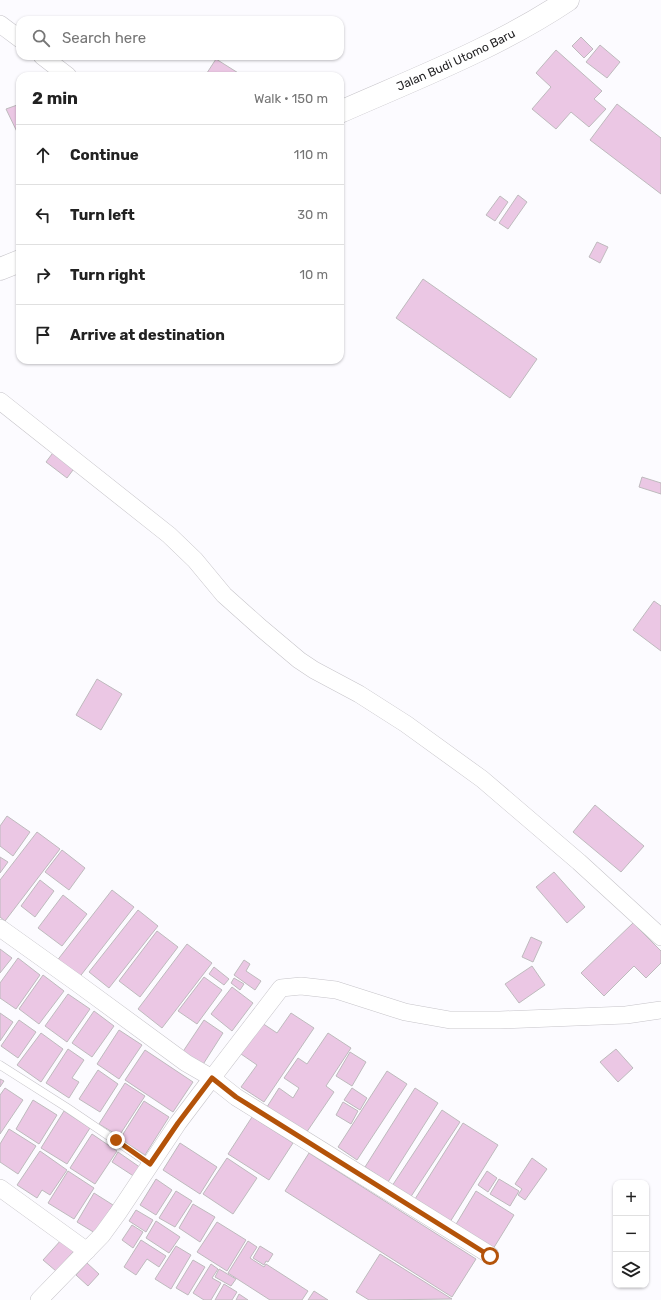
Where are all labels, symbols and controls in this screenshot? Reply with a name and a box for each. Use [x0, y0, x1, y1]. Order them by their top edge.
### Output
search box [16, 16, 344, 60]
street label: Jalan Budi Utomo Baru [394, 26, 517, 94]
icon: search [30, 27, 52, 49]
text: Search here [62, 29, 146, 47]
text: 2 min [32, 88, 78, 108]
text: Walk · 150 m [254, 91, 328, 106]
icon: ahead [32, 144, 54, 166]
text: Continue [70, 146, 139, 164]
text: 110 m [294, 147, 328, 162]
icon: left [32, 204, 54, 226]
text: Turn left [70, 206, 135, 224]
text: 30 m [297, 207, 328, 222]
icon: right [32, 264, 54, 286]
text: Turn right [70, 266, 145, 284]
text: 10 m [299, 267, 328, 282]
icon: arrive [32, 324, 54, 346]
text: Arrive at destination [70, 326, 225, 344]
route end [107, 1131, 125, 1149]
map controls [613, 1180, 649, 1288]
button: + [613, 1180, 649, 1216]
button: − [613, 1216, 649, 1252]
route start [481, 1247, 499, 1265]
button: layers [613, 1252, 649, 1288]

